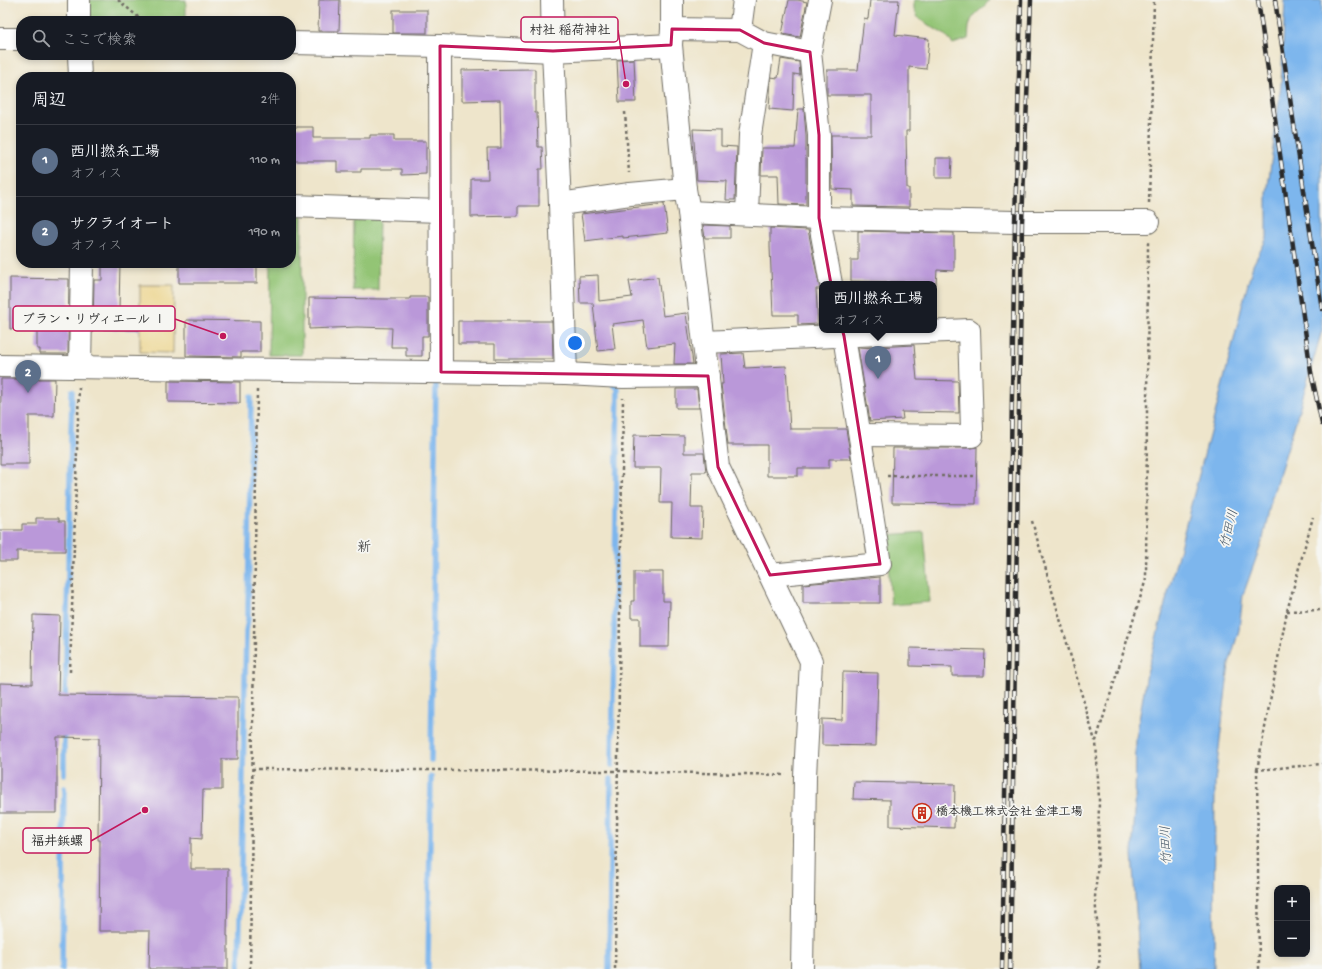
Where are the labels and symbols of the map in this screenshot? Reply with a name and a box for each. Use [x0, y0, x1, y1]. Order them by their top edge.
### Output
callout: 村社 稲荷神社 [521, 17, 618, 42]
text: 村社 稲荷神社 [529, 23, 611, 39]
callout: ブラン・リヴィエール Ⅰ [13, 306, 175, 331]
text: ブラン・リヴィエール Ⅰ [22, 312, 166, 328]
your location [565, 333, 585, 353]
pin: 1 [865, 346, 891, 379]
pin: 2 [15, 360, 41, 393]
water label: 竹田川 [1217, 508, 1242, 550]
district label: 新 [357, 540, 371, 557]
building icon: 橋本機工株式会社 金津工場 [911, 802, 933, 824]
place label: 橋本機工株式会社 金津工場 [936, 805, 1083, 820]
water label: 竹田川 [1158, 825, 1175, 865]
callout: 福井鋲螺 [23, 828, 91, 853]
text: 福井鋲螺 [31, 834, 83, 850]

